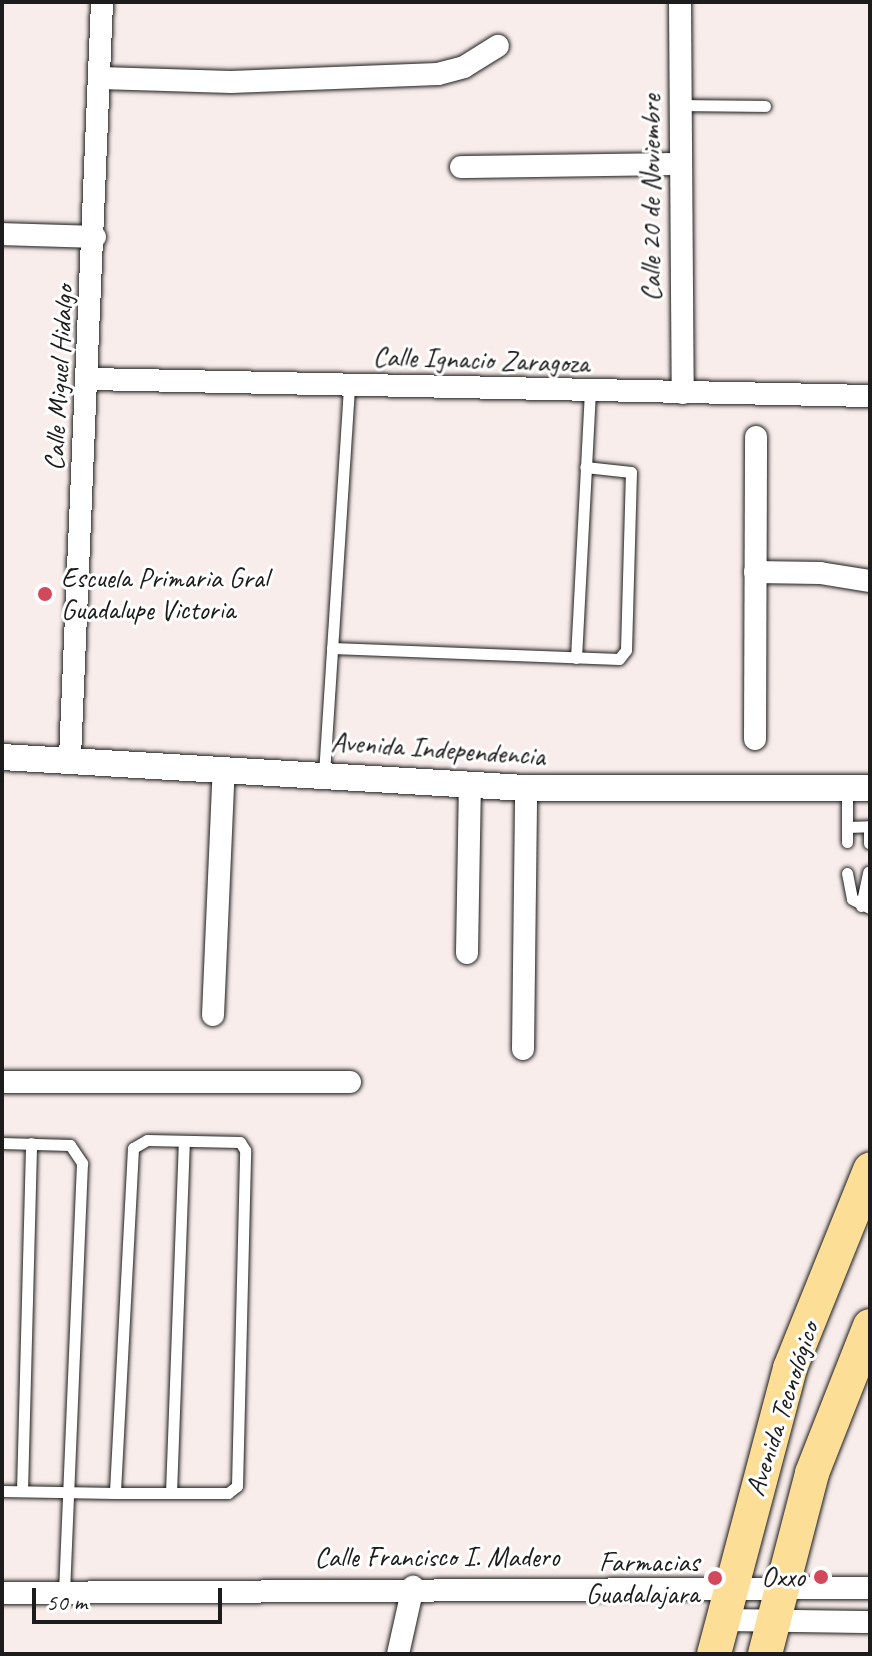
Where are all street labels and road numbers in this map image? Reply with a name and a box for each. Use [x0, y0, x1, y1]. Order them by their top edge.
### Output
street label: Calle 20 de Noviembre [634, 94, 668, 302]
street label: Calle Miguel Hidalgo [37, 285, 81, 471]
street label: Calle Ignacio Zaragoza [372, 339, 590, 381]
street label: Avenida Independencia [330, 725, 546, 773]
street label: Avenida Tecnológico [738, 1318, 826, 1500]
street label: Calle Francisco I. Madero [314, 1540, 560, 1574]

